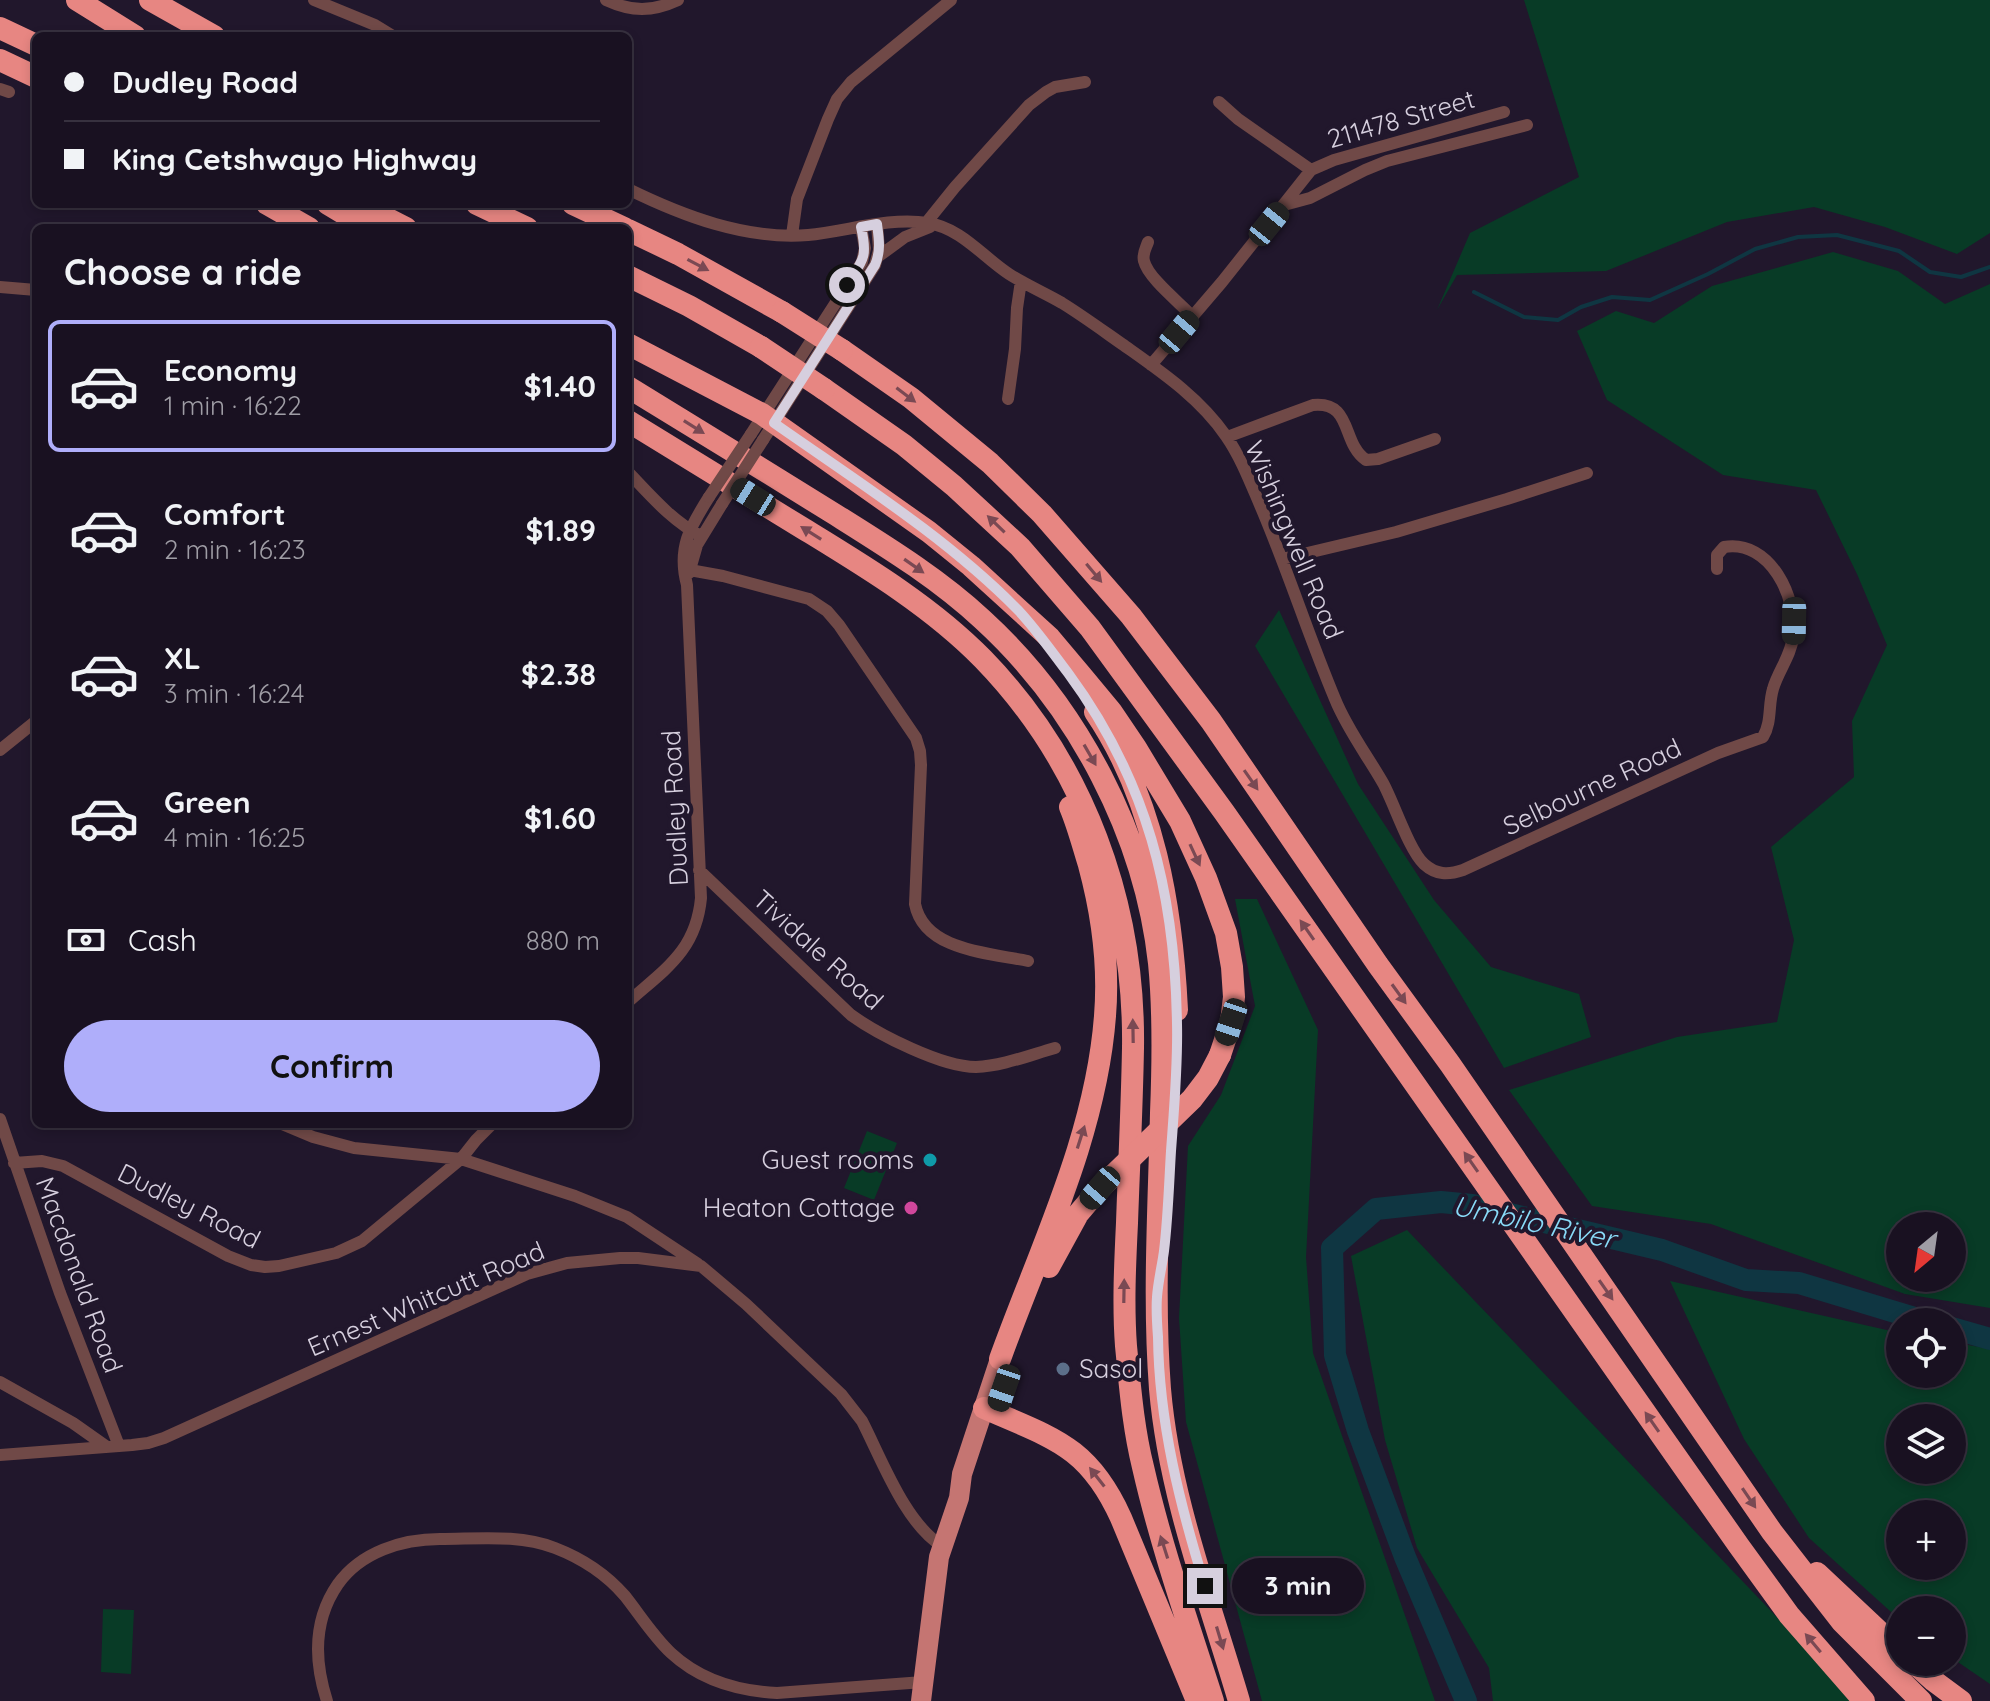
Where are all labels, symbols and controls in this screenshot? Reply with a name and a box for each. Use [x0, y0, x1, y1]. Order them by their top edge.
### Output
text: Dudley Road [112, 63, 298, 101]
street label: 211478 Street [1323, 82, 1478, 155]
text: King Cetshwayo Highway [112, 140, 477, 178]
car [1245, 198, 1293, 250]
text: Choose a ride [64, 249, 302, 294]
one-way arrow [686, 258, 709, 272]
route start [829, 267, 865, 303]
car [1154, 306, 1204, 358]
icon: car [68, 350, 140, 422]
text: Economy [164, 351, 297, 389]
text: $1.40 [524, 367, 596, 405]
one-way arrow [896, 386, 917, 402]
text: 1 min · 16:22 [164, 389, 302, 422]
one-way arrow [683, 420, 705, 434]
street label: Wishingwell Road [1238, 436, 1351, 644]
car [726, 474, 780, 520]
icon: car [68, 494, 140, 566]
text: Comfort [164, 495, 285, 533]
text: $1.89 [525, 511, 596, 549]
one-way arrow [987, 516, 1006, 534]
one-way arrow [801, 526, 822, 541]
text: 2 min · 16:23 [164, 533, 306, 566]
one-way arrow [904, 558, 925, 573]
one-way arrow [1085, 563, 1102, 583]
car [1782, 597, 1806, 645]
icon: car [68, 638, 140, 710]
text: XL [164, 639, 201, 677]
text: $2.38 [521, 655, 596, 693]
text: 3 min · 16:24 [164, 677, 304, 710]
street label: Dudley Road [654, 729, 695, 887]
street label: Selbourne Road [1497, 731, 1686, 842]
one-way arrow [1083, 744, 1097, 766]
one-way arrow [1243, 770, 1258, 791]
icon: car [68, 782, 140, 854]
text: Green [164, 783, 251, 821]
text: $1.60 [524, 799, 596, 837]
text: 4 min · 16:25 [164, 821, 305, 854]
one-way arrow [1188, 843, 1202, 866]
street label: Tividale Road [746, 882, 890, 1017]
icon: cash [64, 918, 108, 962]
one-way arrow [1300, 920, 1315, 941]
text: Cash [128, 921, 197, 959]
text: 880 m [526, 924, 600, 957]
one-way arrow [1391, 983, 1407, 1005]
car [1212, 995, 1250, 1049]
one-way arrow [1127, 1018, 1139, 1043]
button: Confirm [64, 1020, 600, 1112]
one-way arrow [1075, 1124, 1088, 1148]
place label: Guest rooms [762, 1143, 914, 1176]
marker: Guest rooms [921, 1151, 939, 1169]
one-way arrow [1464, 1152, 1479, 1173]
street label: Dudley Road [112, 1155, 266, 1256]
car [1075, 1162, 1125, 1214]
street label: Macdonald Road [29, 1172, 130, 1377]
water label: Umbilo River [1450, 1187, 1622, 1256]
place label: Heaton Cottage [703, 1191, 895, 1224]
marker: Heaton Cottage [902, 1199, 920, 1217]
north arrow [1886, 1212, 1966, 1292]
map controls [1886, 1212, 1966, 1676]
street label: Ernest Whitcutt Road [302, 1234, 549, 1363]
one-way arrow [1118, 1278, 1131, 1303]
one-way arrow [1598, 1279, 1613, 1300]
button: locate [1886, 1308, 1966, 1388]
place label: Sasol [1079, 1352, 1143, 1385]
marker: Sasol [1054, 1360, 1072, 1378]
car [985, 1361, 1023, 1415]
button: layers [1886, 1404, 1966, 1484]
one-way arrow [1645, 1411, 1660, 1432]
one-way arrow [1090, 1467, 1106, 1487]
one-way arrow [1741, 1487, 1756, 1509]
button: + [1886, 1500, 1966, 1580]
one-way arrow [1157, 1534, 1170, 1558]
callout: 3 min [1233, 1558, 1365, 1614]
route end [1187, 1568, 1223, 1604]
text: 3 min [1265, 1569, 1331, 1602]
button: − [1886, 1596, 1966, 1676]
one-way arrow [1214, 1627, 1227, 1651]
one-way arrow [1804, 1633, 1822, 1652]

